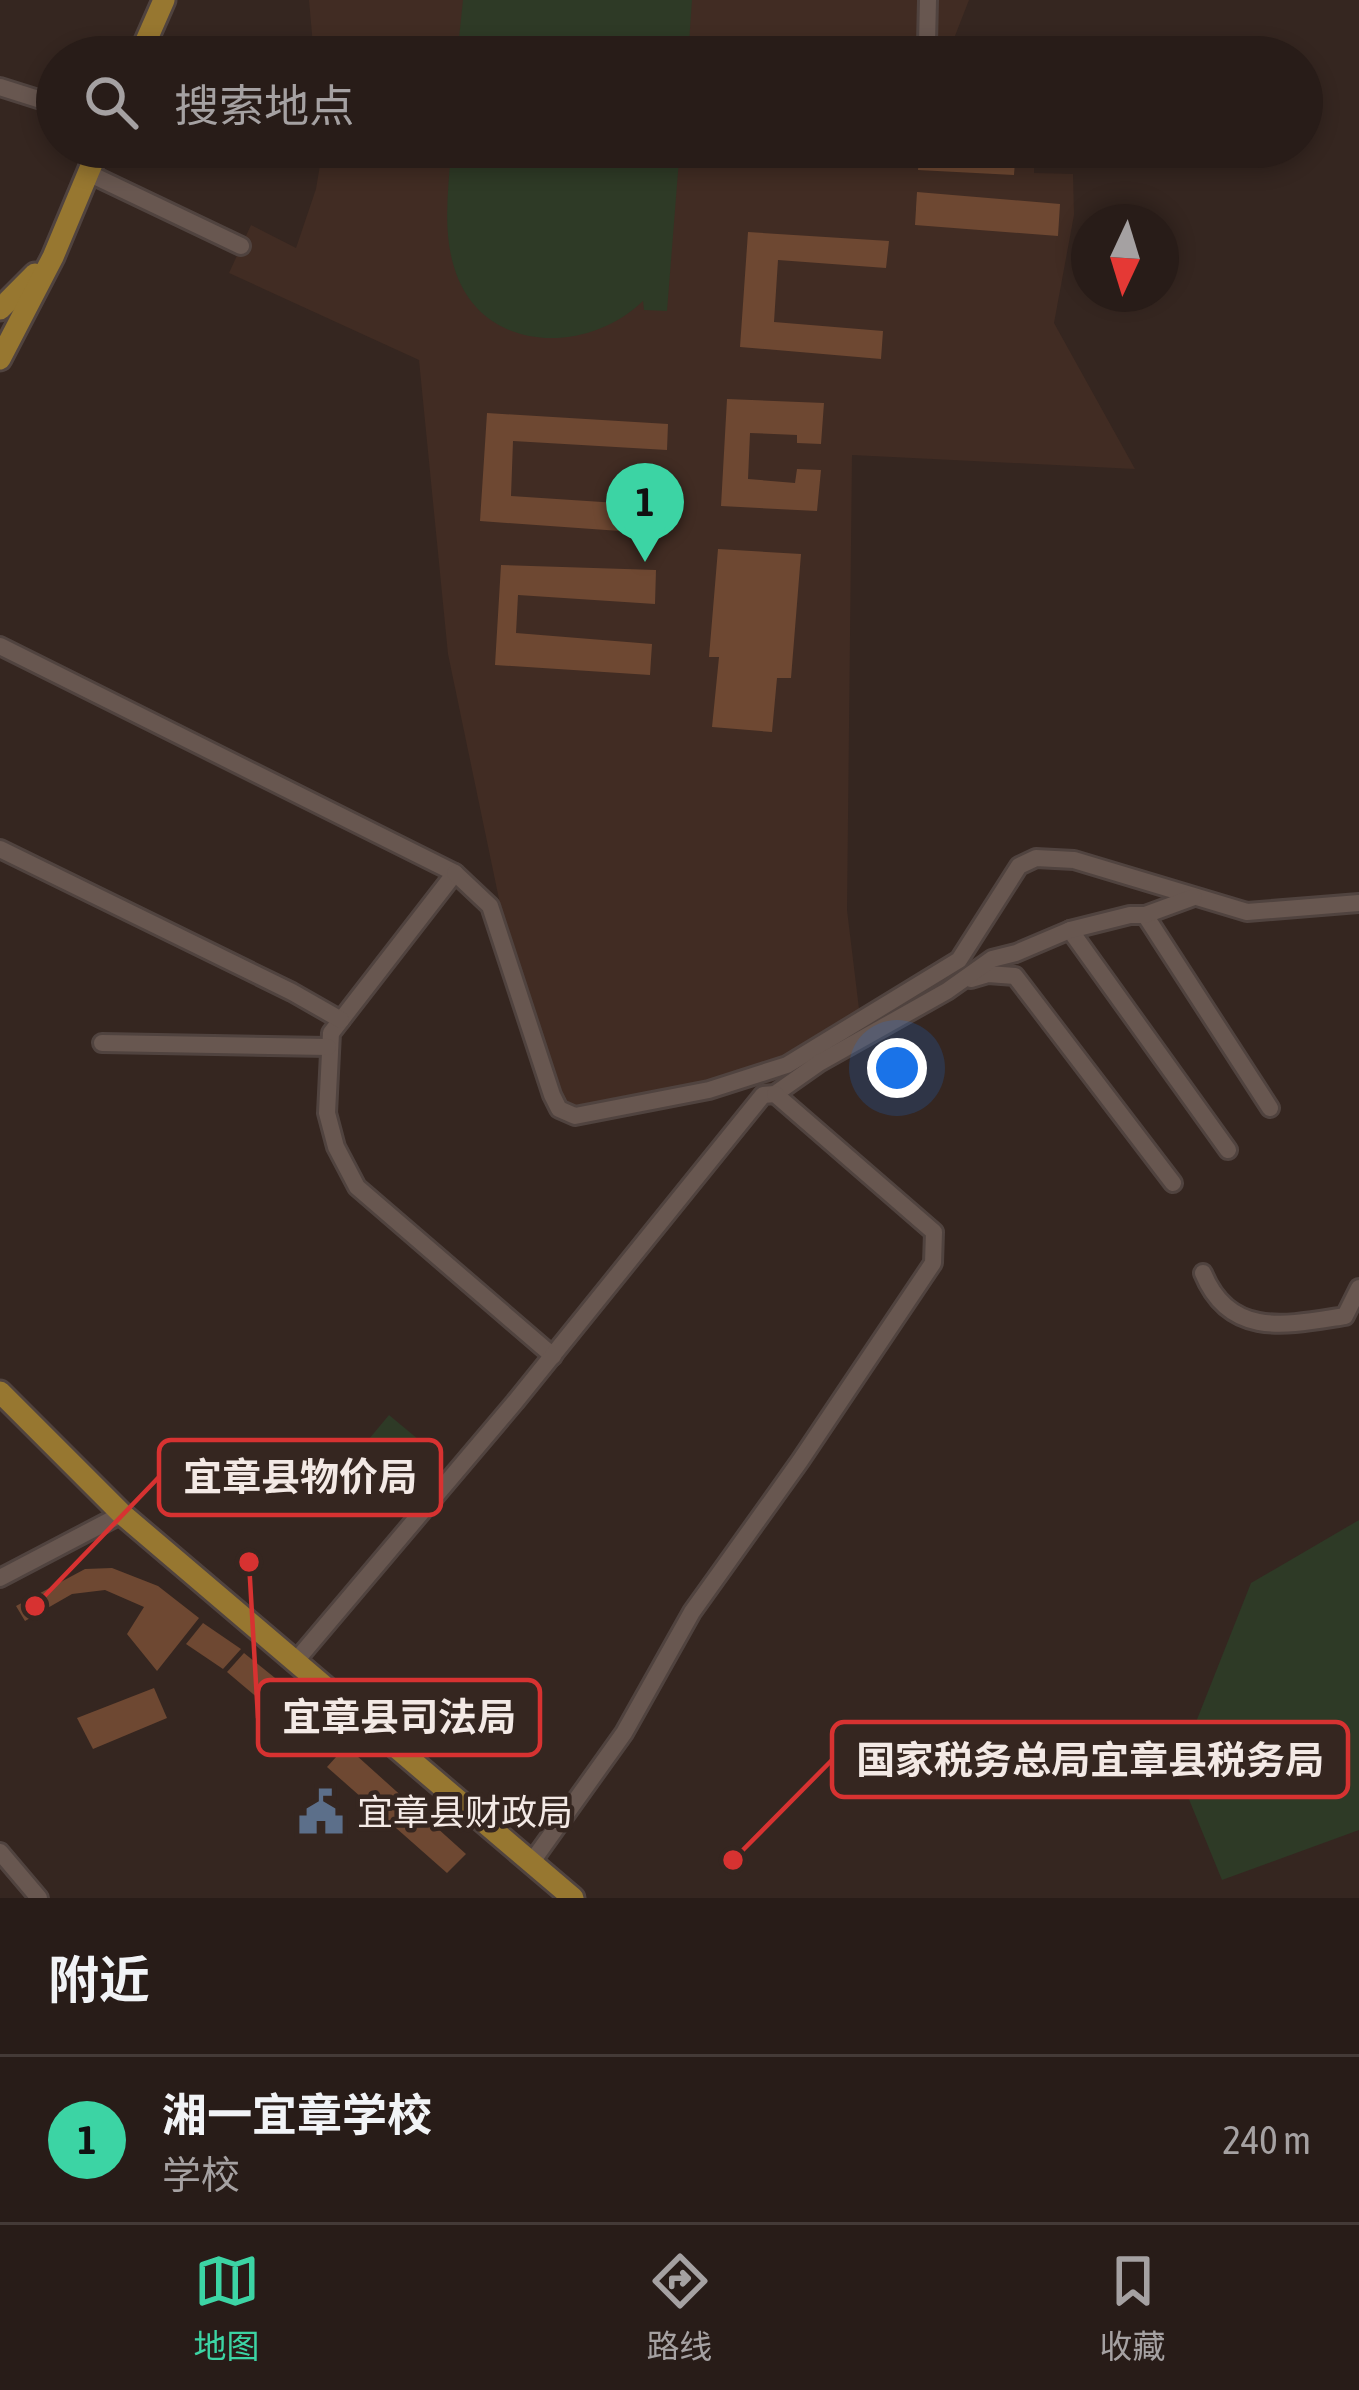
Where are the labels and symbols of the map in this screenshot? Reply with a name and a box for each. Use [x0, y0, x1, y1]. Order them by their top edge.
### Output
north arrow [1071, 204, 1179, 312]
pin: 1 [606, 463, 684, 562]
your location [867, 1038, 927, 1098]
callout: 宜章县物价局 [159, 1440, 441, 1515]
text: 宜章县物价局 [183, 1455, 417, 1499]
callout: 宜章县司法局 [258, 1680, 540, 1755]
text: 宜章县司法局 [282, 1695, 516, 1739]
callout: 国家税务总局宜章县税务局 [832, 1722, 1348, 1797]
text: 国家税务总局宜章县税务局 [856, 1738, 1324, 1782]
public building icon: 宜章县财政局 [296, 1787, 346, 1837]
place label: 宜章县财政局 [357, 1791, 573, 1833]

